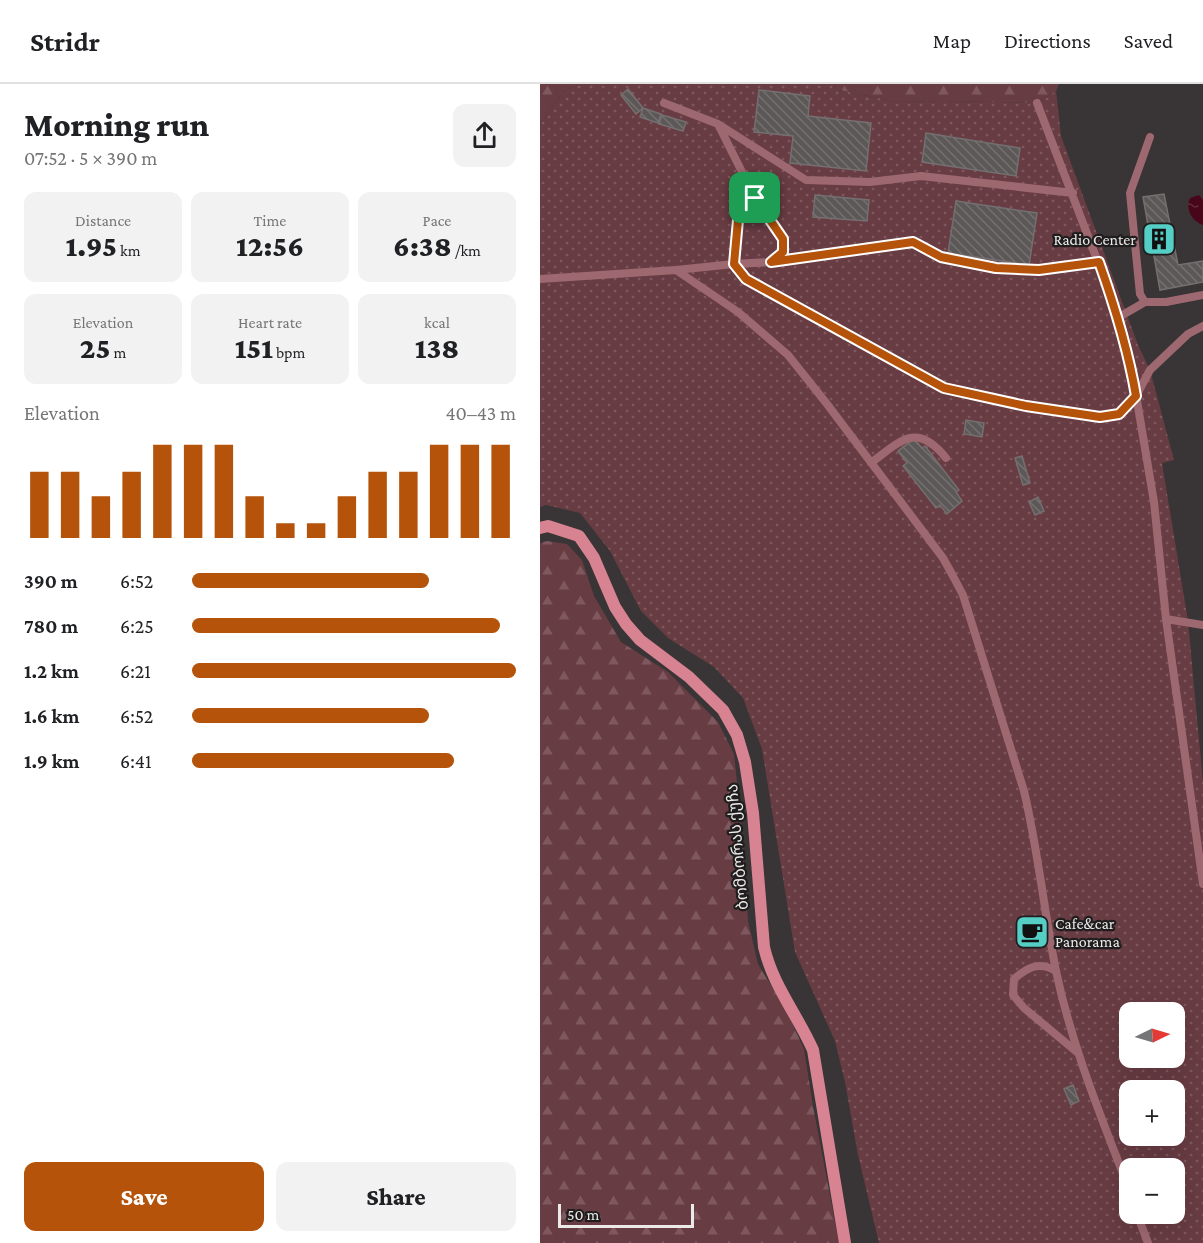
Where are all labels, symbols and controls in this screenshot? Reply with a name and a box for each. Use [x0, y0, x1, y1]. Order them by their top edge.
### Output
text: Stridr [30, 26, 100, 57]
text: Map [933, 29, 971, 53]
text: Directions [1004, 29, 1091, 53]
text: Saved [1124, 29, 1173, 53]
button: share [453, 104, 516, 167]
text: Morning run [24, 106, 209, 143]
text: 07:52 · 5 × 390 m [24, 147, 157, 169]
pin [729, 172, 780, 223]
icon: arrive [738, 181, 771, 214]
text: Distance [75, 212, 131, 229]
text: Time [254, 212, 286, 229]
text: Pace [423, 212, 451, 229]
building icon: Radio Center [1141, 221, 1177, 257]
text: 1.95 [65, 229, 117, 262]
text: 12:56 [236, 229, 304, 262]
text: 6:38 [393, 229, 452, 262]
place label: Radio Center [1053, 231, 1136, 248]
text: km [117, 242, 141, 259]
text: /km [452, 242, 481, 259]
text: Elevation [73, 314, 133, 331]
text: Heart rate [238, 314, 302, 331]
text: kcal [424, 314, 450, 331]
text: 25 [80, 331, 110, 364]
text: 151 [235, 331, 273, 364]
text: 138 [415, 331, 459, 364]
text: m [110, 344, 126, 361]
text: bpm [273, 344, 305, 361]
text: Elevation [24, 402, 100, 424]
text: 40–43 m [445, 402, 516, 424]
text: 390 m [24, 570, 78, 592]
text: 6:52 [120, 570, 153, 592]
text: 780 m [24, 615, 78, 637]
text: 6:25 [120, 615, 154, 637]
text: 1.2 km [24, 660, 79, 682]
text: 6:21 [120, 660, 151, 682]
text: 1.6 km [24, 705, 79, 727]
text: 6:52 [120, 705, 153, 727]
text: 1.9 km [24, 750, 79, 772]
text: 6:41 [120, 750, 152, 772]
street label: ბომბორას ქუჩა [723, 783, 752, 911]
cafe icon: Cafe&car Panorama [1014, 914, 1050, 950]
place label: Cafe&car Panorama [1055, 915, 1120, 950]
north arrow [1119, 1002, 1185, 1068]
map controls [1119, 1002, 1185, 1224]
button: + [1119, 1080, 1185, 1146]
button: − [1119, 1158, 1185, 1224]
button: Save [24, 1162, 264, 1231]
button: Share [276, 1162, 516, 1231]
scale bar [558, 1201, 694, 1228]
text: 50 m [567, 1206, 599, 1223]

